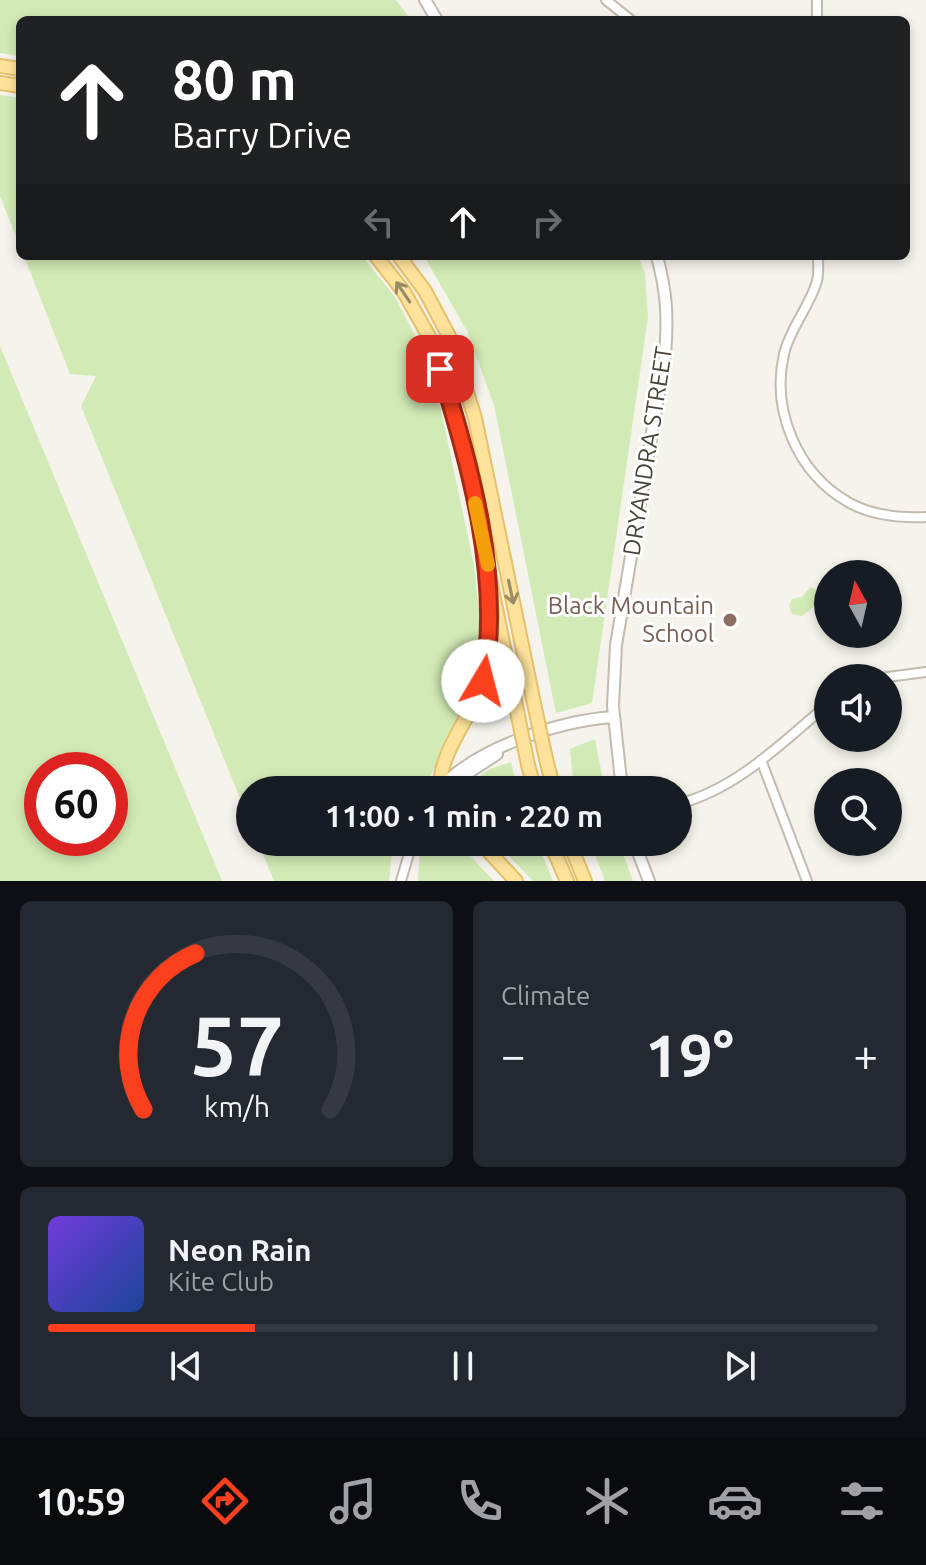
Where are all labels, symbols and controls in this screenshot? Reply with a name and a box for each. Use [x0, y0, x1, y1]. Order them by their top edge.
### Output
icon: ahead [40, 48, 144, 152]
text: 80 m [172, 48, 297, 111]
text: Barry Drive [172, 114, 352, 155]
icon: left [357, 200, 401, 244]
icon: ahead [441, 200, 485, 244]
icon: right [525, 200, 569, 244]
one-way arrow [394, 281, 410, 304]
pin [406, 335, 474, 403]
street label: DRYANDRA STREET [618, 344, 677, 557]
icon: arrive [418, 347, 462, 391]
north arrow [814, 560, 902, 648]
map controls [814, 560, 902, 856]
one-way arrow [504, 579, 519, 604]
place label: Black Mountain School [548, 592, 714, 647]
marker: Black Mountain School [721, 611, 739, 629]
position arrow [441, 639, 525, 723]
button: sound [814, 664, 902, 752]
speed limit sign: 60 [24, 752, 128, 856]
button: search [814, 768, 902, 856]
text: 11:00 · 1 min · 220 m [325, 799, 603, 833]
text: Climate [501, 981, 590, 1010]
text: 57 [190, 998, 283, 1092]
text: 19° [645, 1021, 734, 1088]
text: − [501, 1030, 526, 1079]
text: + [853, 1030, 878, 1079]
text: km/h [204, 1090, 270, 1122]
text: Neon Rain [168, 1233, 312, 1267]
text: Kite Club [168, 1267, 274, 1296]
icon: previous [164, 1344, 208, 1388]
icon: pause [441, 1344, 485, 1388]
icon: next [718, 1344, 762, 1388]
icon: directions [197, 1473, 253, 1529]
icon: music [325, 1473, 381, 1529]
icon: phone [452, 1473, 508, 1529]
icon: climate [579, 1473, 635, 1529]
icon: car [707, 1473, 763, 1529]
icon: filters [834, 1473, 890, 1529]
text: 10:59 [36, 1481, 126, 1522]

